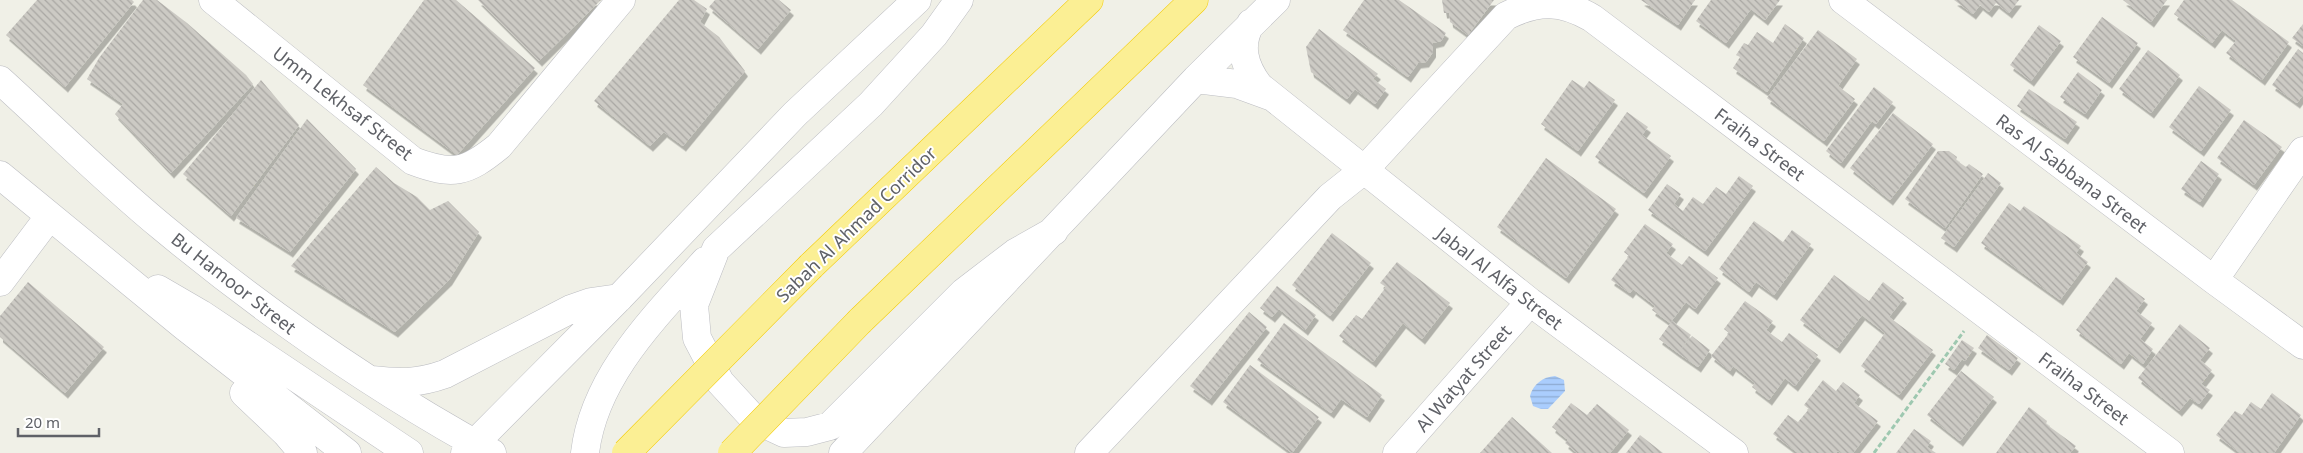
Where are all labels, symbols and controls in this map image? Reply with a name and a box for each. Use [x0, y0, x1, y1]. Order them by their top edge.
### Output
street label: Umm Lekhsaf Street [268, 41, 418, 166]
street label: Fraiha Street [1710, 102, 1810, 186]
street label: Ras Al Sabbana Street [1991, 108, 2153, 238]
street label: Sabah Al Ahmad Corridor [771, 141, 942, 307]
street label: Jabal Al Alfa Street [1430, 220, 1568, 335]
street label: Bu Hamoor Street [167, 227, 302, 340]
street label: Al Watyat Street [1410, 319, 1517, 437]
street label: Fraiha Street [2034, 346, 2134, 430]
scale bar [18, 406, 99, 438]
text: 20 m [25, 412, 60, 432]

